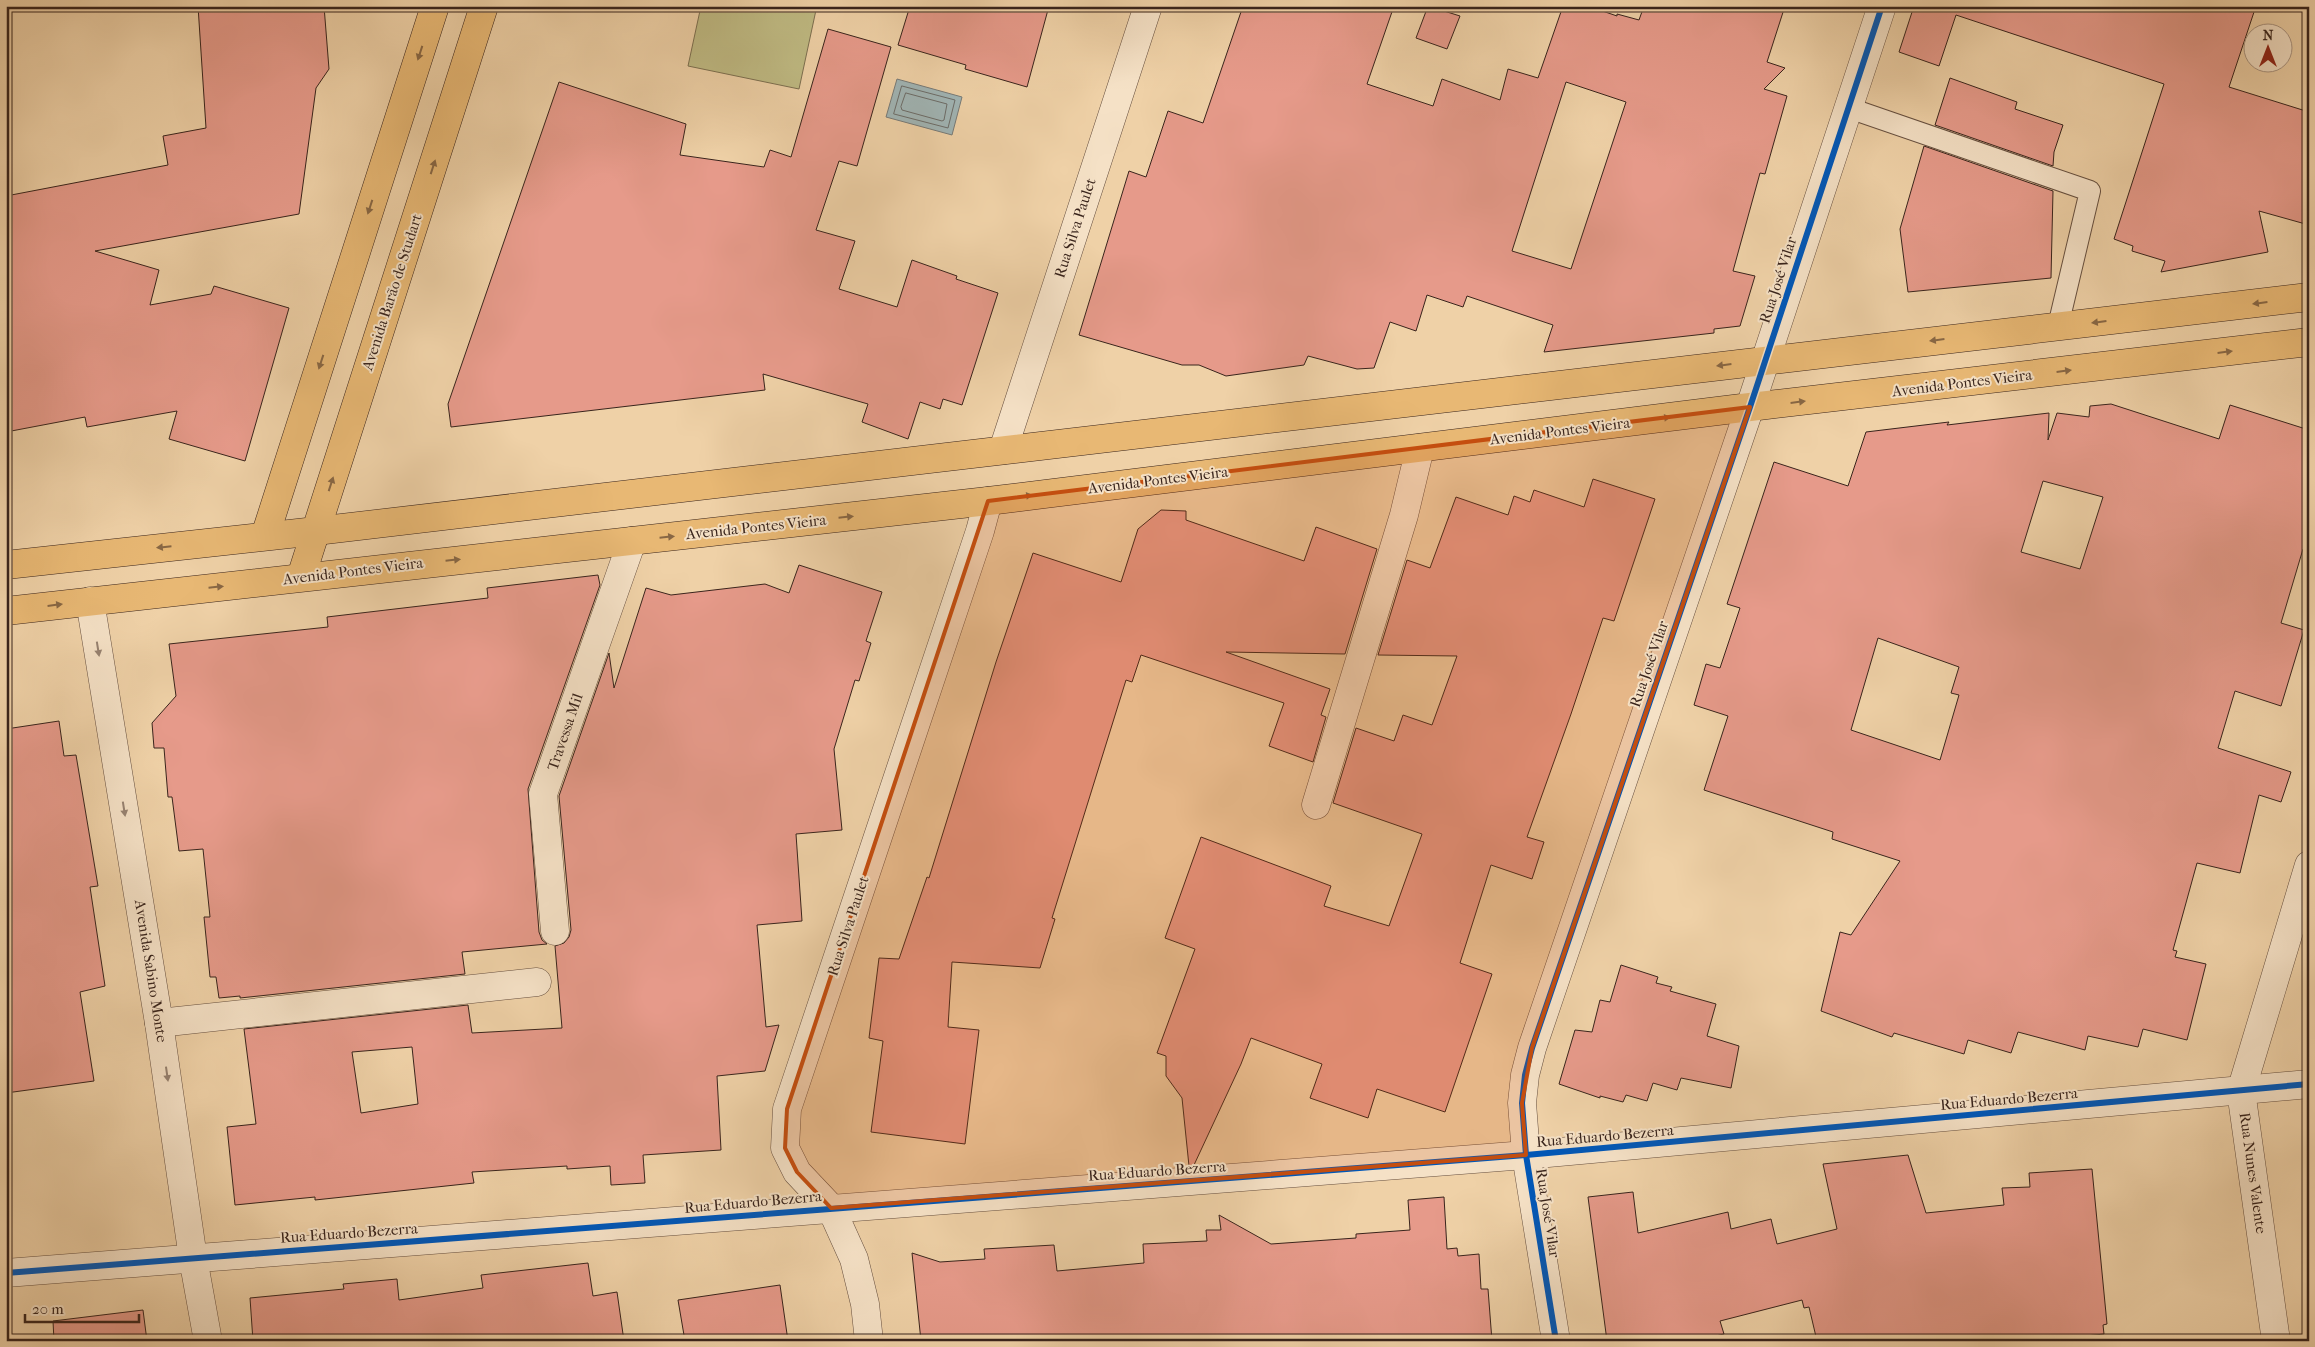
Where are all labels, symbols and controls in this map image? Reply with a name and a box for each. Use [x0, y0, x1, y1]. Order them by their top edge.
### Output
north arrow [2242, 22, 2292, 72]
text: N [2263, 27, 2274, 44]
one-way arrow [416, 45, 423, 60]
one-way arrow [429, 159, 437, 174]
street label: Rua Silva Paulet [1050, 175, 1100, 280]
one-way arrow [366, 200, 374, 215]
street label: Avenida Barão de Studart [358, 211, 426, 373]
street label: Rua José Vilar [1756, 234, 1801, 326]
one-way arrow [2252, 299, 2268, 307]
one-way arrow [2091, 318, 2107, 326]
one-way arrow [1929, 336, 1945, 344]
one-way arrow [2218, 348, 2234, 356]
one-way arrow [317, 355, 324, 370]
one-way arrow [1716, 361, 1732, 369]
street label: Avenida Pontes Vieira [1890, 365, 2034, 401]
one-way arrow [2056, 367, 2072, 375]
one-way arrow [1790, 398, 1806, 406]
street label: Avenida Pontes Vieira [1488, 413, 1632, 449]
one-way arrow [1655, 414, 1671, 422]
street label: Avenida Pontes Vieira [1086, 462, 1230, 498]
one-way arrow [327, 477, 335, 492]
one-way arrow [1017, 492, 1033, 500]
street label: Avenida Pontes Vieira [684, 511, 828, 543]
one-way arrow [838, 513, 854, 521]
one-way arrow [659, 533, 675, 541]
one-way arrow [156, 543, 172, 551]
street label: Avenida Pontes Vieira [281, 553, 425, 589]
one-way arrow [446, 556, 462, 564]
one-way arrow [208, 583, 224, 591]
one-way arrow [47, 601, 63, 609]
street label: Rua José Vilar [1626, 618, 1672, 709]
one-way arrow [94, 641, 102, 657]
street label: Travessa Mil [543, 691, 587, 773]
one-way arrow [121, 802, 129, 818]
street label: Rua Silva Paulet [823, 873, 873, 978]
street label: Avenida Sabino Monte [131, 897, 171, 1044]
one-way arrow [163, 1066, 171, 1082]
street label: Rua Eduardo Bezerra [1939, 1084, 2080, 1114]
street label: Rua Nunes Valente [2236, 1111, 2271, 1235]
street label: Rua Eduardo Bezerra [1535, 1121, 1676, 1151]
street label: Rua Eduardo Bezerra [1087, 1157, 1228, 1185]
street label: Rua José Vilar [1532, 1167, 1564, 1259]
street label: Rua Eduardo Bezerra [683, 1187, 824, 1217]
street label: Rua Eduardo Bezerra [279, 1219, 420, 1247]
scale bar [25, 1292, 139, 1324]
text: 20 m [32, 1300, 64, 1318]

